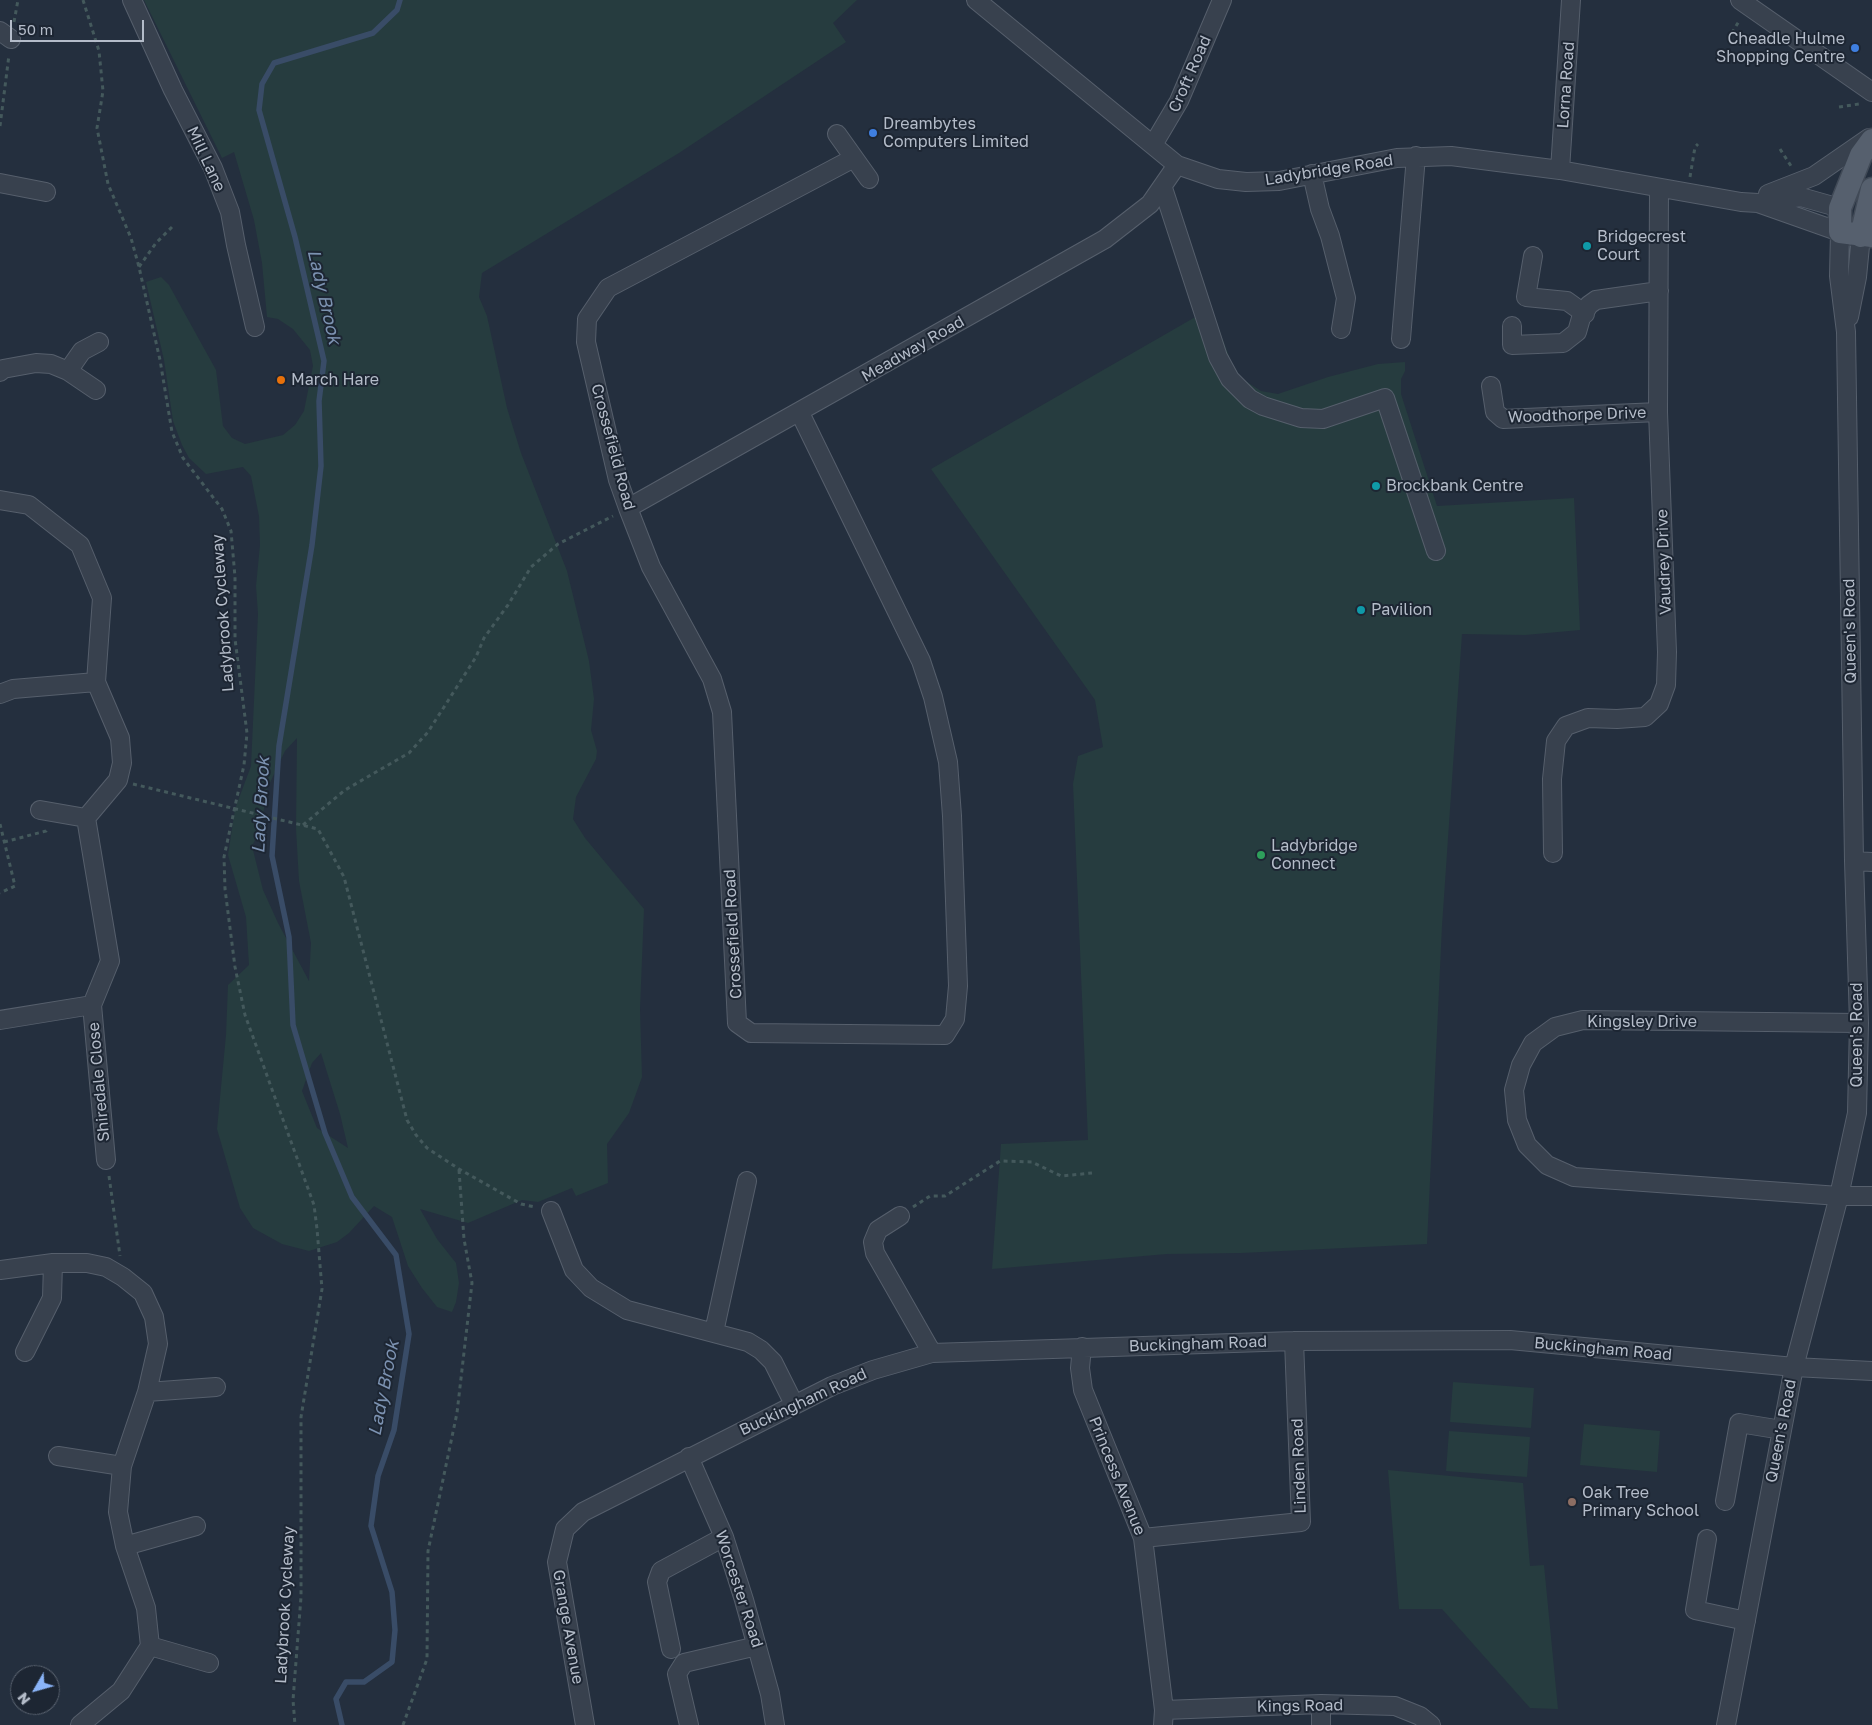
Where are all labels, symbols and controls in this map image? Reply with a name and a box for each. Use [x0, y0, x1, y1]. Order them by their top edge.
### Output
scale bar [12, 10, 146, 42]
text: 50 m [18, 20, 53, 38]
place label: Cheadle Hulme Shopping Centre [1716, 29, 1845, 67]
street label: Croft Road [1165, 33, 1215, 115]
street label: Lorna Road [1553, 41, 1579, 129]
marker: Cheadle Hulme Shopping Centre [1849, 42, 1861, 54]
place label: Dreambytes Computers Limited [883, 114, 1029, 152]
street label: Mill Lane [183, 123, 229, 195]
marker: Dreambytes Computers Limited [867, 127, 879, 139]
street label: Ladybridge Road [1263, 150, 1395, 190]
place label: Bridgecrest Court [1597, 227, 1686, 265]
marker: Bridgecrest Court [1581, 240, 1593, 252]
water label: Lady Brook [303, 247, 345, 347]
street label: Meadway Road [858, 312, 968, 386]
place label: March Hare [291, 370, 379, 390]
marker: March Hare [275, 374, 287, 386]
street label: Crossefield Road [587, 382, 639, 512]
street label: Woodthorpe Drive [1507, 403, 1647, 427]
place label: Brockbank Centre [1386, 476, 1524, 496]
marker: Brockbank Centre [1370, 480, 1382, 492]
street label: Vaudrey Drive [1653, 509, 1675, 615]
street label: Ladybrook Cycleway [208, 534, 238, 692]
street label: Queen's Road [1839, 578, 1861, 684]
place label: Pavilion [1371, 600, 1432, 620]
marker: Pavilion [1355, 604, 1367, 616]
water label: Lady Brook [248, 756, 274, 854]
place label: Ladybridge Connect [1271, 836, 1357, 874]
marker: Ladybridge Connect [1255, 849, 1267, 861]
street label: Crossefield Road [720, 869, 746, 999]
street label: Queen's Road [1847, 983, 1867, 1087]
street label: Kingsley Drive [1587, 1012, 1697, 1032]
street label: Shiredale Close [84, 1021, 114, 1143]
street label: Buckingham Road [1129, 1332, 1267, 1356]
street label: Buckingham Road [1533, 1333, 1673, 1365]
water label: Lady Brook [364, 1338, 404, 1438]
street label: Buckingham Road [736, 1364, 870, 1440]
street label: Queen's Road [1762, 1378, 1800, 1484]
street label: Princess Avenue [1084, 1414, 1150, 1538]
street label: Linden Road [1288, 1418, 1310, 1514]
place label: Oak Tree Primary School [1582, 1483, 1699, 1521]
marker: Oak Tree Primary School [1566, 1496, 1578, 1508]
street label: Ladybrook Cycleway [271, 1526, 299, 1684]
street label: Worcester Road [711, 1528, 767, 1650]
street label: Grange Avenue [548, 1568, 588, 1686]
north arrow [10, 1665, 60, 1715]
text: N [14, 1690, 34, 1708]
street label: Kings Road [1256, 1696, 1344, 1716]

